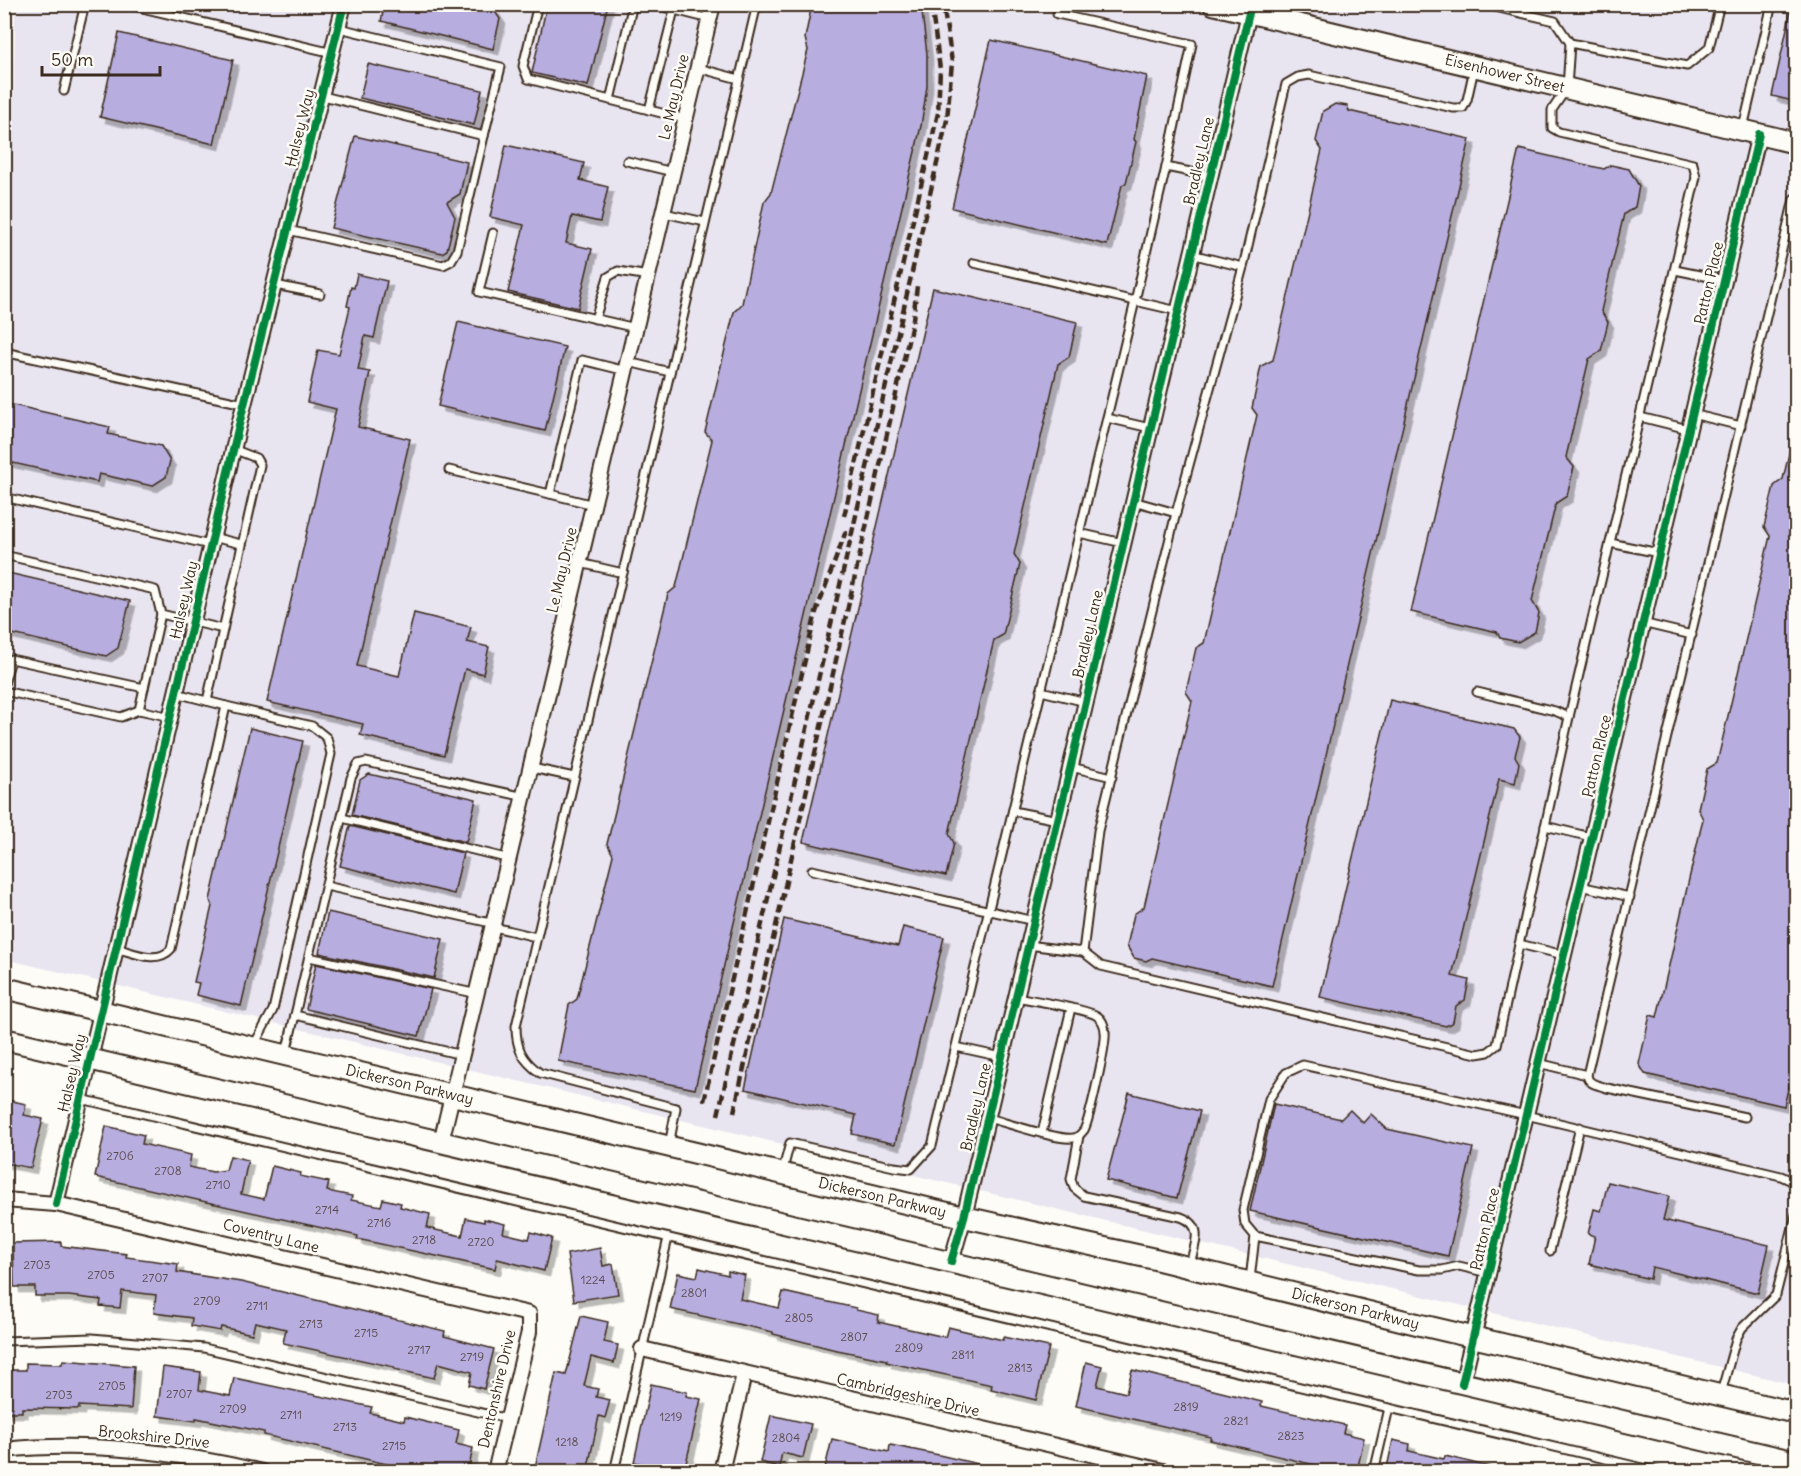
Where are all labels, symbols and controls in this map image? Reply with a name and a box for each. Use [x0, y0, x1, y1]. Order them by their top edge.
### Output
scale bar [42, 39, 160, 77]
text: 50 m [51, 48, 93, 71]
street label: Eisenhower Street [1443, 50, 1567, 97]
street label: Le May Drive [654, 52, 693, 142]
street label: Halsey Way [281, 87, 318, 169]
street label: Bradley Lane [1179, 115, 1218, 207]
street label: Patton Place [1690, 240, 1727, 326]
street label: Le May Drive [542, 525, 581, 615]
street label: Halsey Way [165, 559, 202, 641]
street label: Bradley Lane [1068, 588, 1107, 680]
street label: Patton Place [1578, 713, 1615, 799]
street label: Halsey Way [53, 1032, 90, 1114]
street label: Dickerson Parkway [344, 1060, 476, 1109]
street label: Bradley Lane [956, 1061, 995, 1153]
house number: 2706 [106, 1148, 134, 1163]
house number: 2708 [154, 1163, 182, 1178]
street label: Dickerson Parkway [817, 1173, 948, 1221]
house number: 2710 [205, 1177, 231, 1192]
street label: Patton Place [1466, 1186, 1503, 1272]
house number: 2714 [315, 1202, 339, 1217]
street label: Coventry Lane [221, 1214, 321, 1257]
house number: 2716 [367, 1215, 391, 1230]
house number: 2718 [412, 1232, 436, 1247]
house number: 2720 [468, 1234, 495, 1249]
house number: 2703 [23, 1257, 51, 1272]
house number: 2705 [87, 1267, 115, 1282]
house number: 2707 [142, 1270, 168, 1285]
house number: 1224 [581, 1272, 605, 1287]
street label: Dickerson Parkway [1290, 1283, 1421, 1333]
house number: 2801 [681, 1285, 707, 1300]
house number: 2709 [193, 1293, 221, 1308]
house number: 2711 [246, 1298, 268, 1313]
house number: 2805 [785, 1310, 813, 1325]
house number: 2713 [299, 1316, 323, 1331]
house number: 2715 [354, 1325, 378, 1340]
street label: Dentonshire Drive [474, 1328, 519, 1450]
house number: 2807 [840, 1329, 868, 1344]
house number: 2809 [895, 1340, 923, 1355]
house number: 2717 [407, 1342, 431, 1357]
house number: 2811 [951, 1347, 975, 1362]
house number: 2719 [460, 1349, 484, 1364]
house number: 2813 [1007, 1360, 1033, 1375]
street label: Cambridgeshire Drive [835, 1369, 981, 1420]
house number: 2705 [98, 1378, 126, 1393]
house number: 2707 [166, 1386, 192, 1401]
house number: 2703 [45, 1387, 73, 1402]
house number: 2819 [1173, 1399, 1199, 1414]
house number: 2709 [219, 1401, 247, 1416]
house number: 2711 [280, 1407, 302, 1422]
house number: 1219 [659, 1409, 683, 1424]
house number: 2821 [1224, 1413, 1248, 1428]
house number: 2713 [333, 1419, 357, 1434]
street label: Brookshire Drive [97, 1421, 211, 1452]
house number: 2823 [1278, 1428, 1305, 1443]
house number: 2804 [772, 1430, 800, 1445]
house number: 1218 [555, 1434, 579, 1449]
house number: 2715 [382, 1438, 406, 1453]

